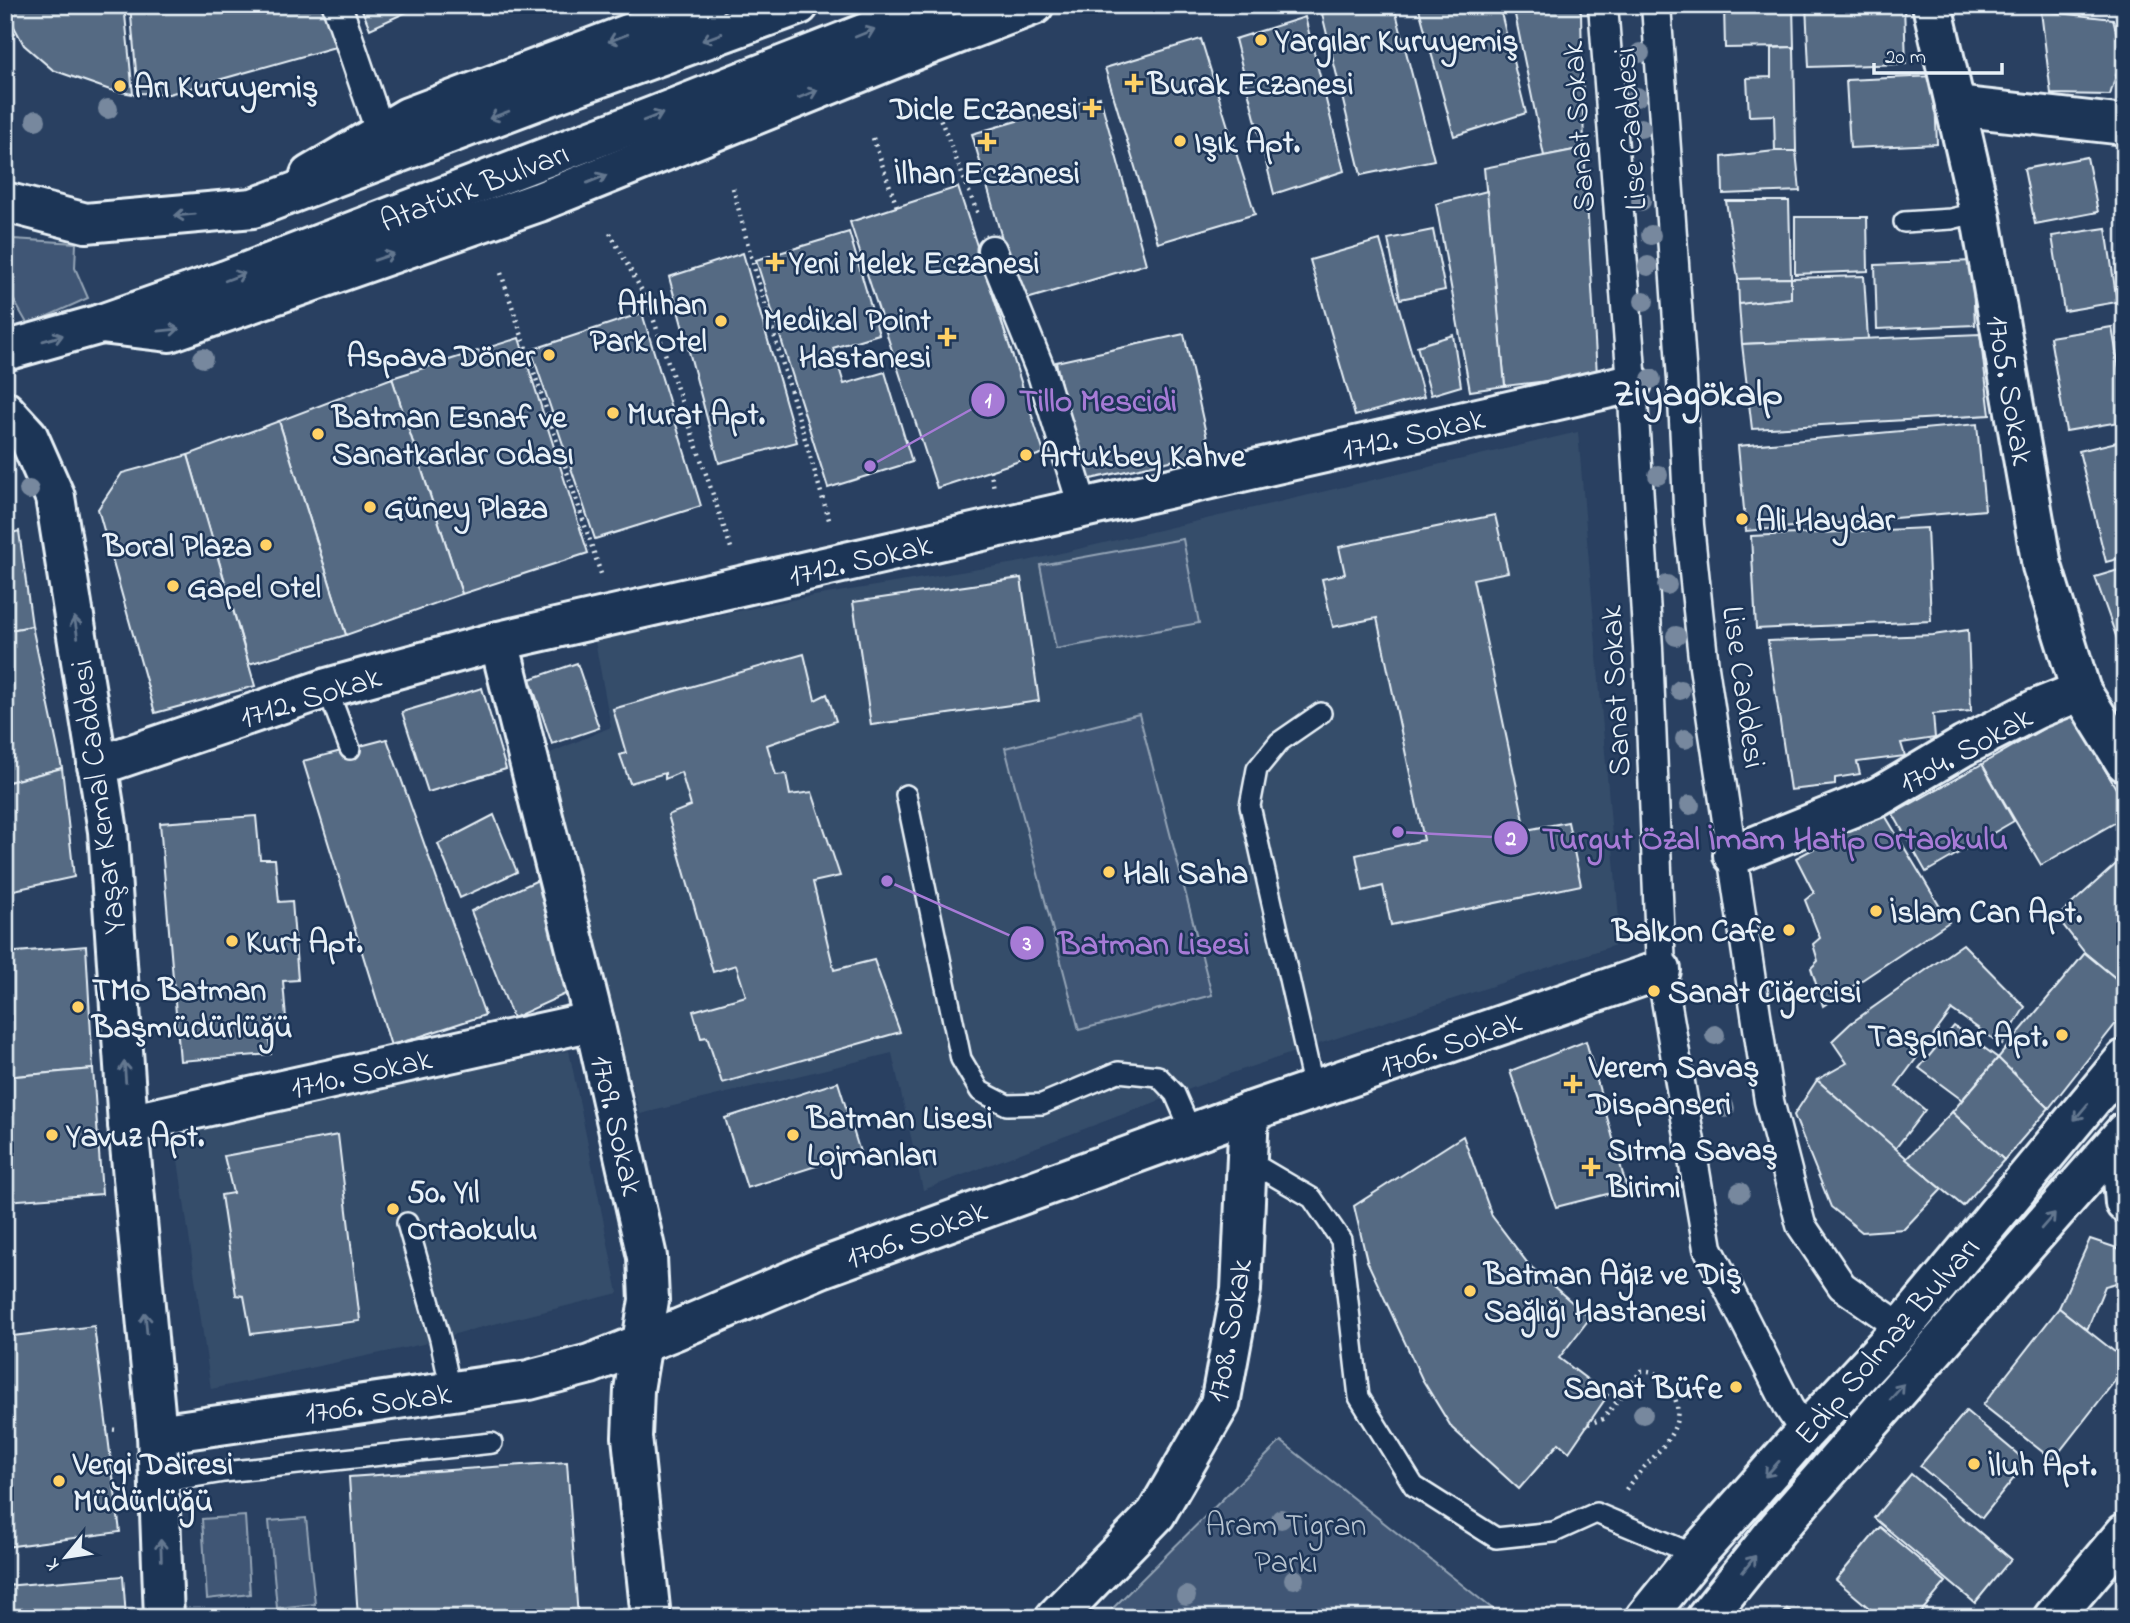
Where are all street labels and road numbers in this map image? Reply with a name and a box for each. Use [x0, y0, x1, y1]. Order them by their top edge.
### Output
street label: Sanat Sokak [1551, 39, 1610, 214]
street label: Lise Caddesi [1603, 46, 1662, 212]
street label: Atatürk Bulvarı [374, 132, 577, 247]
street label: 1705. Sokak [1971, 312, 2044, 470]
street label: 1712. Sokak [1338, 397, 1491, 476]
street label: 1712. Sokak [785, 523, 938, 602]
street label: Sanat Sokak [1589, 603, 1645, 778]
street label: Lise Caddesi [1707, 603, 1776, 772]
street label: 1712. Sokak [235, 655, 388, 743]
street label: Yaşar Kemal Caddesi [60, 657, 141, 936]
street label: 1704. Sokak [1891, 696, 2043, 808]
street label: 1706. Sokak [1374, 1000, 1529, 1093]
street label: 1710. Sokak [287, 1037, 438, 1113]
street label: 1709. Sokak [576, 1051, 654, 1202]
street label: 1706. Sokak [840, 1189, 995, 1284]
street label: Edip Solmaz Bulvarı [1784, 1227, 1993, 1457]
street label: 1708. Sokak [1196, 1254, 1267, 1406]
street label: 1706. Sokak [302, 1372, 456, 1439]

